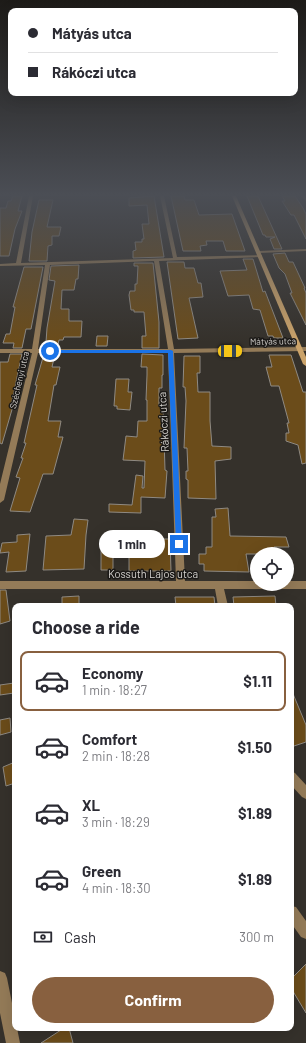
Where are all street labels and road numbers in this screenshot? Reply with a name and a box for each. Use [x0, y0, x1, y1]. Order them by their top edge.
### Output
street label: Mátyás utca [250, 335, 296, 347]
street label: Széchenyi utca [7, 350, 31, 410]
street label: Rákóczi utca [155, 392, 171, 452]
street label: Kossuth Lajos utca [108, 567, 198, 580]

